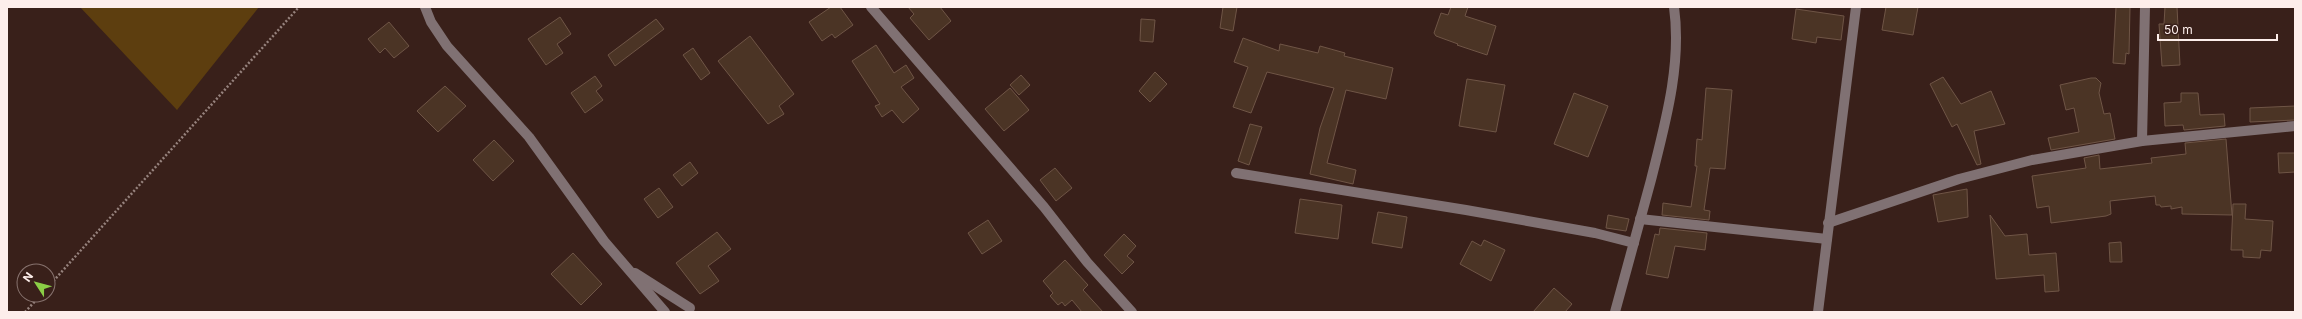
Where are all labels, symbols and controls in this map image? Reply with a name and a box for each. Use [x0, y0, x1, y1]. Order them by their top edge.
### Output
scale bar [2158, 16, 2277, 42]
text: 50 m [2164, 22, 2193, 37]
north arrow [16, 263, 56, 303]
text: N [20, 270, 36, 285]

